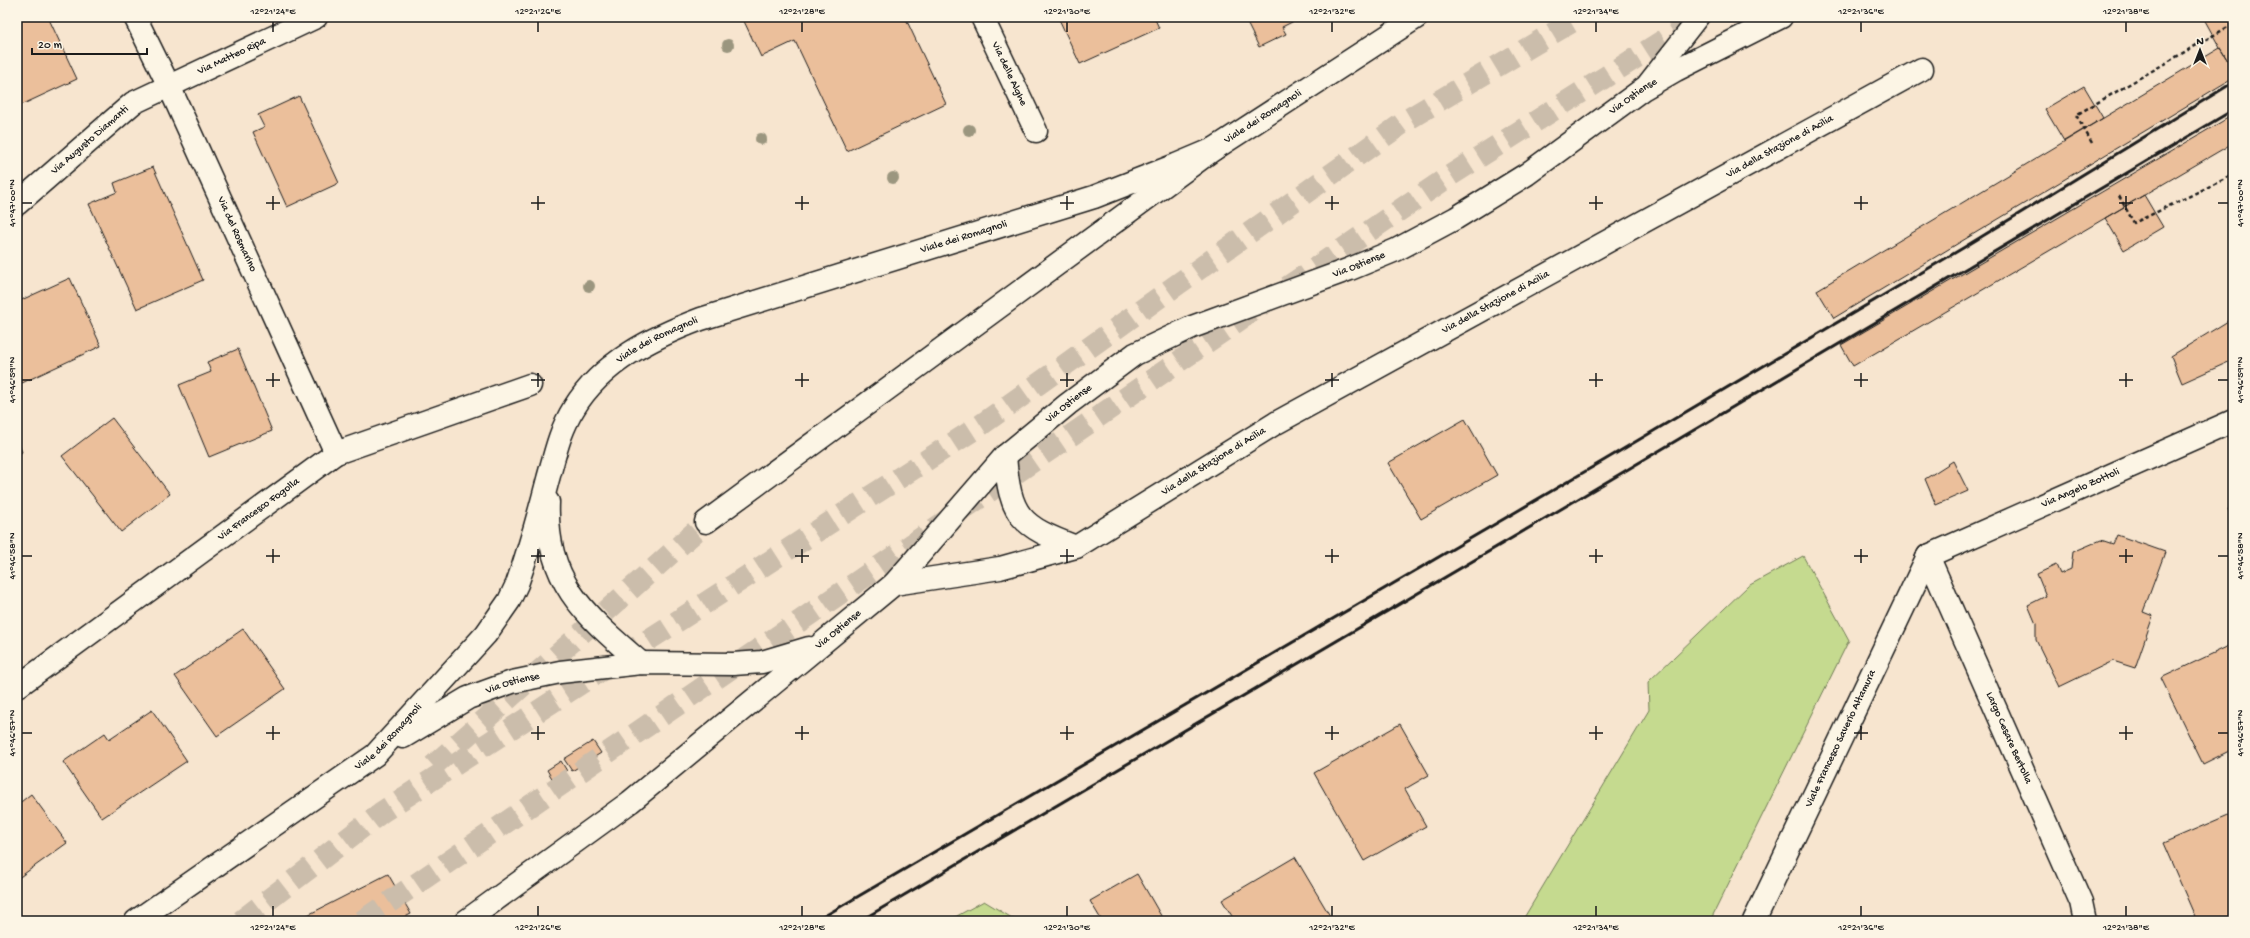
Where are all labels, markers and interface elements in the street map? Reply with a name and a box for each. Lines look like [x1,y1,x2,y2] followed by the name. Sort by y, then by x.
[250,6,296,18] text: 12°21'24"E
[514,6,561,18] text: 12°21'26"E
[778,6,826,18] text: 12°21'28"E
[1043,6,1091,18] text: 12°21'30"E
[1308,6,1355,18] text: 12°21'32"E
[1572,6,1619,18] text: 12°21'34"E
[1837,6,1885,18] text: 12°21'36"E
[2102,6,2150,18] text: 12°21'38"E
[32,30,147,56] scale bar
[2180,30,2220,70] north arrow
[195,35,269,78] street label: Via Matteo Ripa
[2196,36,2204,48] text: N
[38,39,63,53] text: 20 m
[988,39,1029,108] street label: Via delle Alghe
[1606,76,1660,118] street label: Via Ostiense
[1221,87,1304,147] street label: Viale dei Romagnoli
[48,103,131,178] street label: Via Augusto Diamanti
[1723,112,1836,181] street label: Via della Stazione di Acilia
[7,179,19,227] text: 41°47'00"N
[2235,179,2247,227] text: 41°47'00"N
[214,194,259,274] street label: Via del Rosmarino
[918,218,1009,257] street label: Viale dei Romagnoli
[1330,249,1387,281] street label: Via Ostiense
[1439,268,1552,337] street label: Via della Stazione di Acilia
[614,315,700,367] street label: Viale dei Romagnoli
[7,356,19,403] text: 41°46'59"N
[2235,356,2247,403] text: 41°46'59"N
[1043,382,1095,426] street label: Via Ostiense
[1159,424,1269,499] street label: Via della Stazione di Acilia
[2039,466,2122,511] street label: Via Angelo Zottoli
[215,475,303,544] street label: Via Francesco Fogolla
[7,532,19,580] text: 41°46'58"N
[2235,532,2247,580] text: 41°46'58"N
[812,607,864,653] street label: Via Ostiense
[1803,667,1879,810] street label: Viale Francesco Saverio Altamura
[483,670,541,697] street label: Via Ostiense
[1983,690,2034,787] street label: Largo Cesare Bertolla
[352,702,425,774] street label: Viale dei Romagnoli
[7,709,19,756] text: 41°46'57"N
[2235,709,2247,756] text: 41°46'57"N
[250,922,296,934] text: 12°21'24"E
[514,922,561,934] text: 12°21'26"E
[778,922,826,934] text: 12°21'28"E
[1043,922,1091,934] text: 12°21'30"E
[1308,922,1355,934] text: 12°21'32"E
[1572,922,1619,934] text: 12°21'34"E
[1837,922,1885,934] text: 12°21'36"E
[2102,922,2150,934] text: 12°21'38"E

